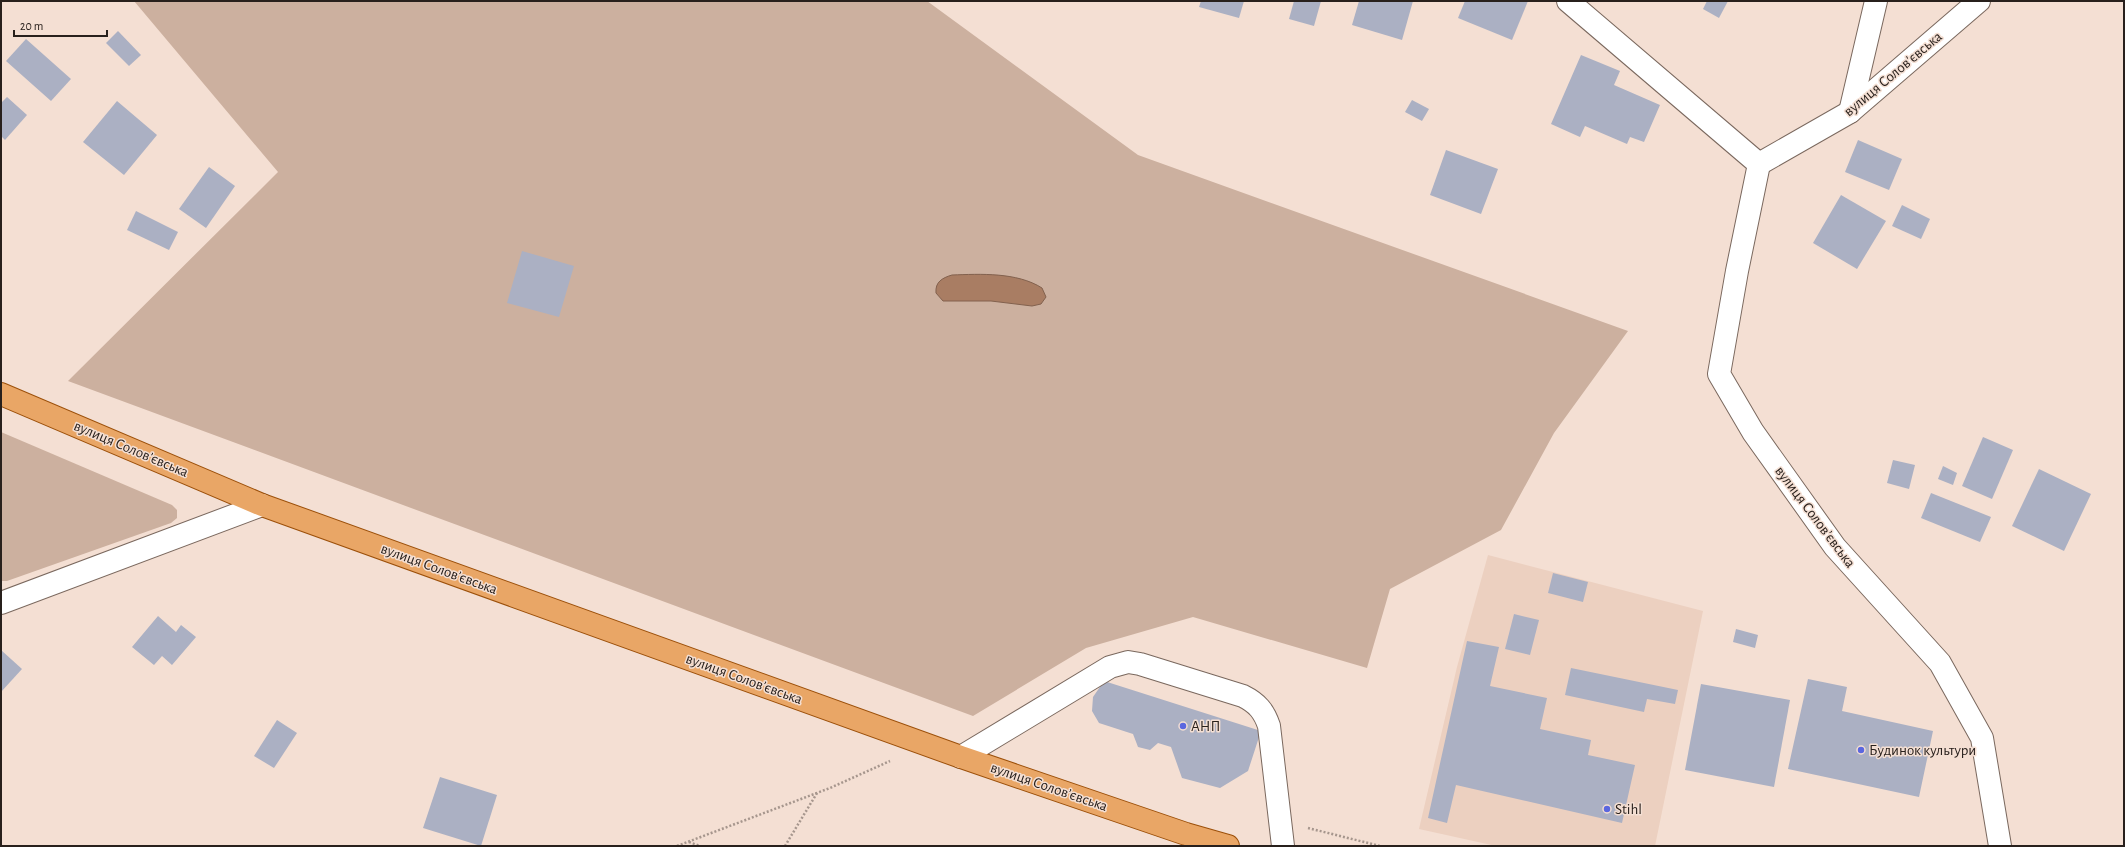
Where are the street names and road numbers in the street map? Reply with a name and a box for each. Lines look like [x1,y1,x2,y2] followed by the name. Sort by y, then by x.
[1841,29,1945,119] street label: вулиця Соловʼєвська
[72,418,191,480] street label: вулиця Соловʼєвська
[1772,463,1858,571] street label: вулиця Соловʼєвська
[379,541,499,597] street label: вулиця Соловʼєвська
[684,651,804,707] street label: вулиця Соловʼєвська
[988,760,1110,814] street label: вулиця Соловʼєвська

